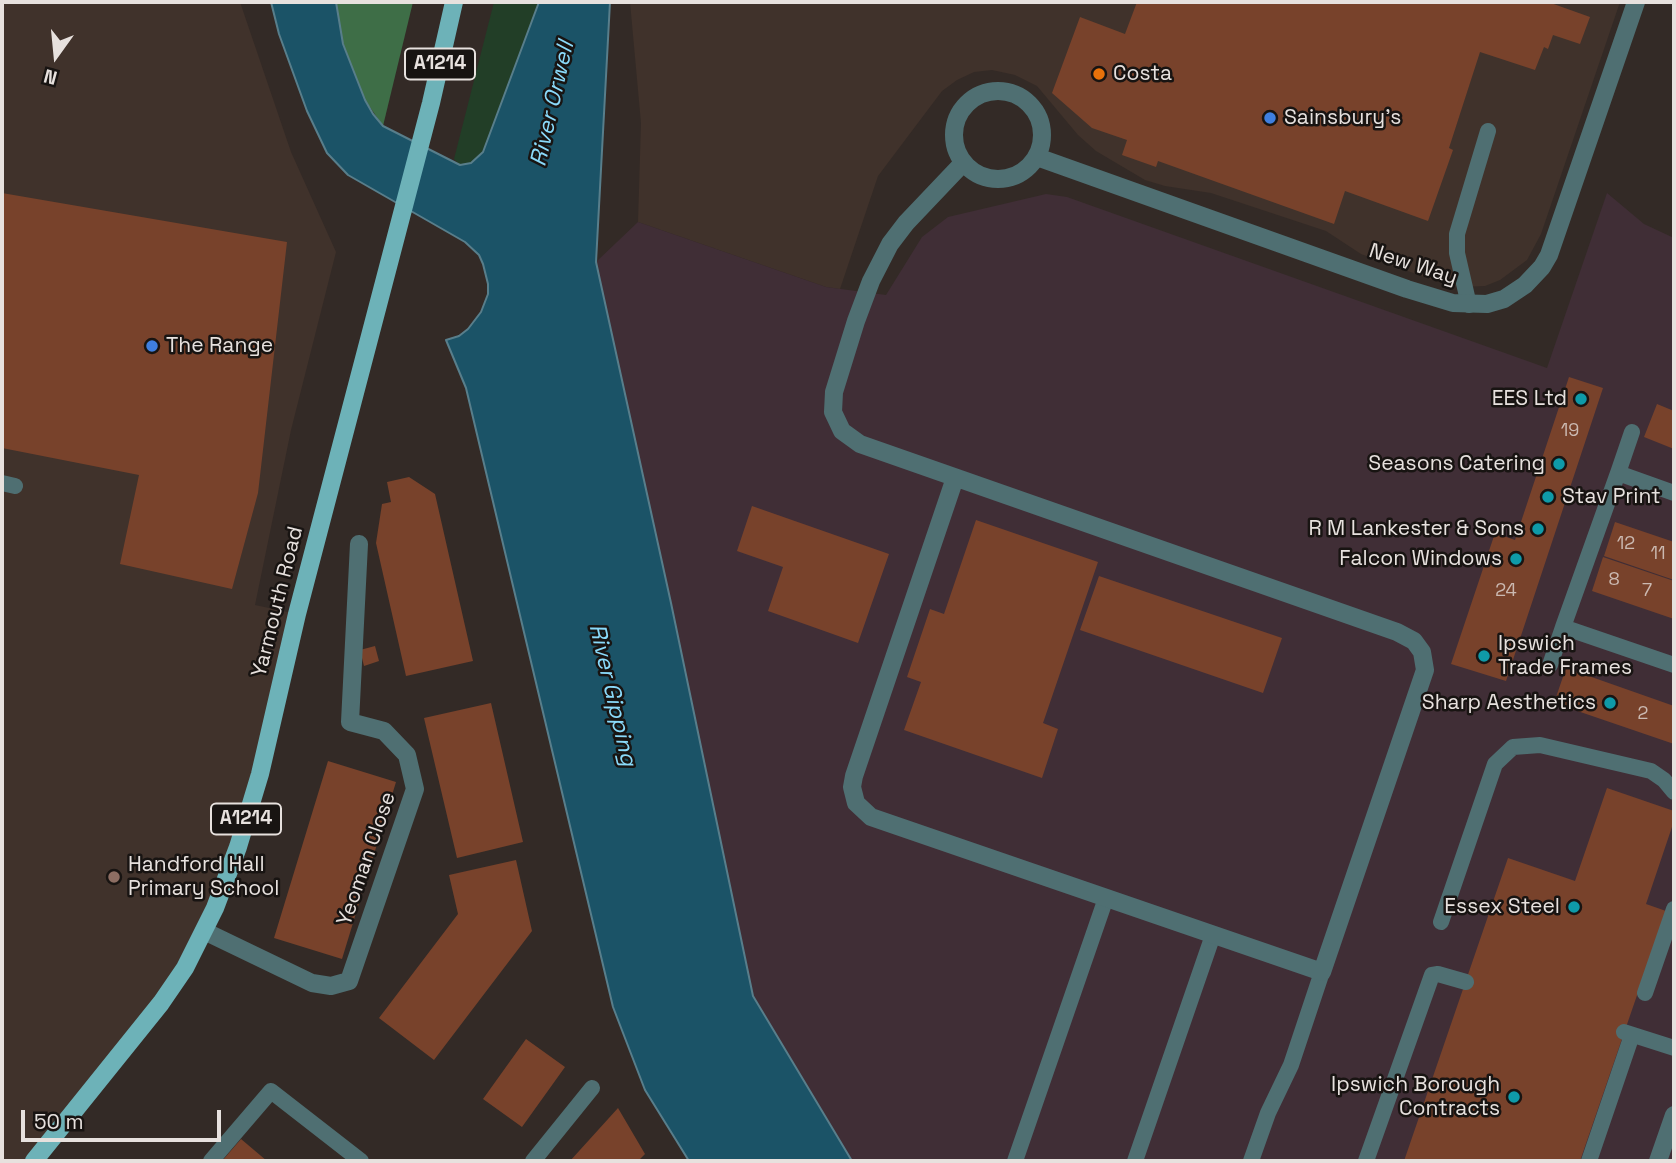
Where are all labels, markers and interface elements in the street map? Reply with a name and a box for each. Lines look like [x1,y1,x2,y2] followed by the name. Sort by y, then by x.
[21,21,91,91] north arrow
[525,39,581,169] water label: River Orwell
[405,48,475,80] road number: A1214
[1113,61,1172,87] place label: Costa
[41,63,60,90] text: N
[1091,66,1107,82] marker: Costa
[1284,105,1401,131] place label: Sainsbury's
[1262,110,1278,126] marker: Sainsbury's
[1366,239,1460,291] street label: New Way
[166,333,273,359] place label: The Range
[144,338,160,354] marker: The Range
[1492,386,1567,412] place label: EES Ltd
[1573,391,1589,407] marker: EES Ltd
[1561,420,1579,442] house number: 19
[1368,451,1545,477] place label: Seasons Catering
[1551,456,1567,472] marker: Seasons Catering
[1562,484,1661,510] place label: Stav Print
[1540,489,1556,505] marker: Stav Print
[1308,516,1524,542] place label: R M Lankester & Sons
[1530,521,1546,537] marker: R M Lankester & Sons
[247,524,309,680] street label: Yarmouth Road
[1617,533,1635,555] house number: 12
[1650,543,1666,565] house number: 11
[1339,546,1502,572] place label: Falcon Windows
[1508,551,1524,567] marker: Falcon Windows
[1608,569,1620,591] house number: 8
[1495,580,1517,602] house number: 24
[1642,580,1652,602] house number: 7
[582,621,642,769] water label: River Gipping
[1498,631,1632,681] place label: Ipswich Trade Frames
[1476,648,1492,664] marker: Ipswich Trade Frames
[1422,690,1596,716] place label: Sharp Aesthetics
[1602,695,1618,711] marker: Sharp Aesthetics
[1638,703,1648,725] house number: 2
[332,789,402,929] street label: Yeoman Close
[211,804,281,834] road number: A1214
[128,852,279,902] place label: Handford Hall Primary School
[106,869,122,885] marker: Handford Hall Primary School
[1444,894,1560,920] place label: Essex Steel
[1566,899,1582,915] marker: Essex Steel
[1331,1072,1500,1122] place label: Ipswich Borough Contracts
[1506,1089,1522,1105] marker: Ipswich Borough Contracts
[24,1096,224,1140] scale bar
[34,1108,84,1135] text: 50 m

